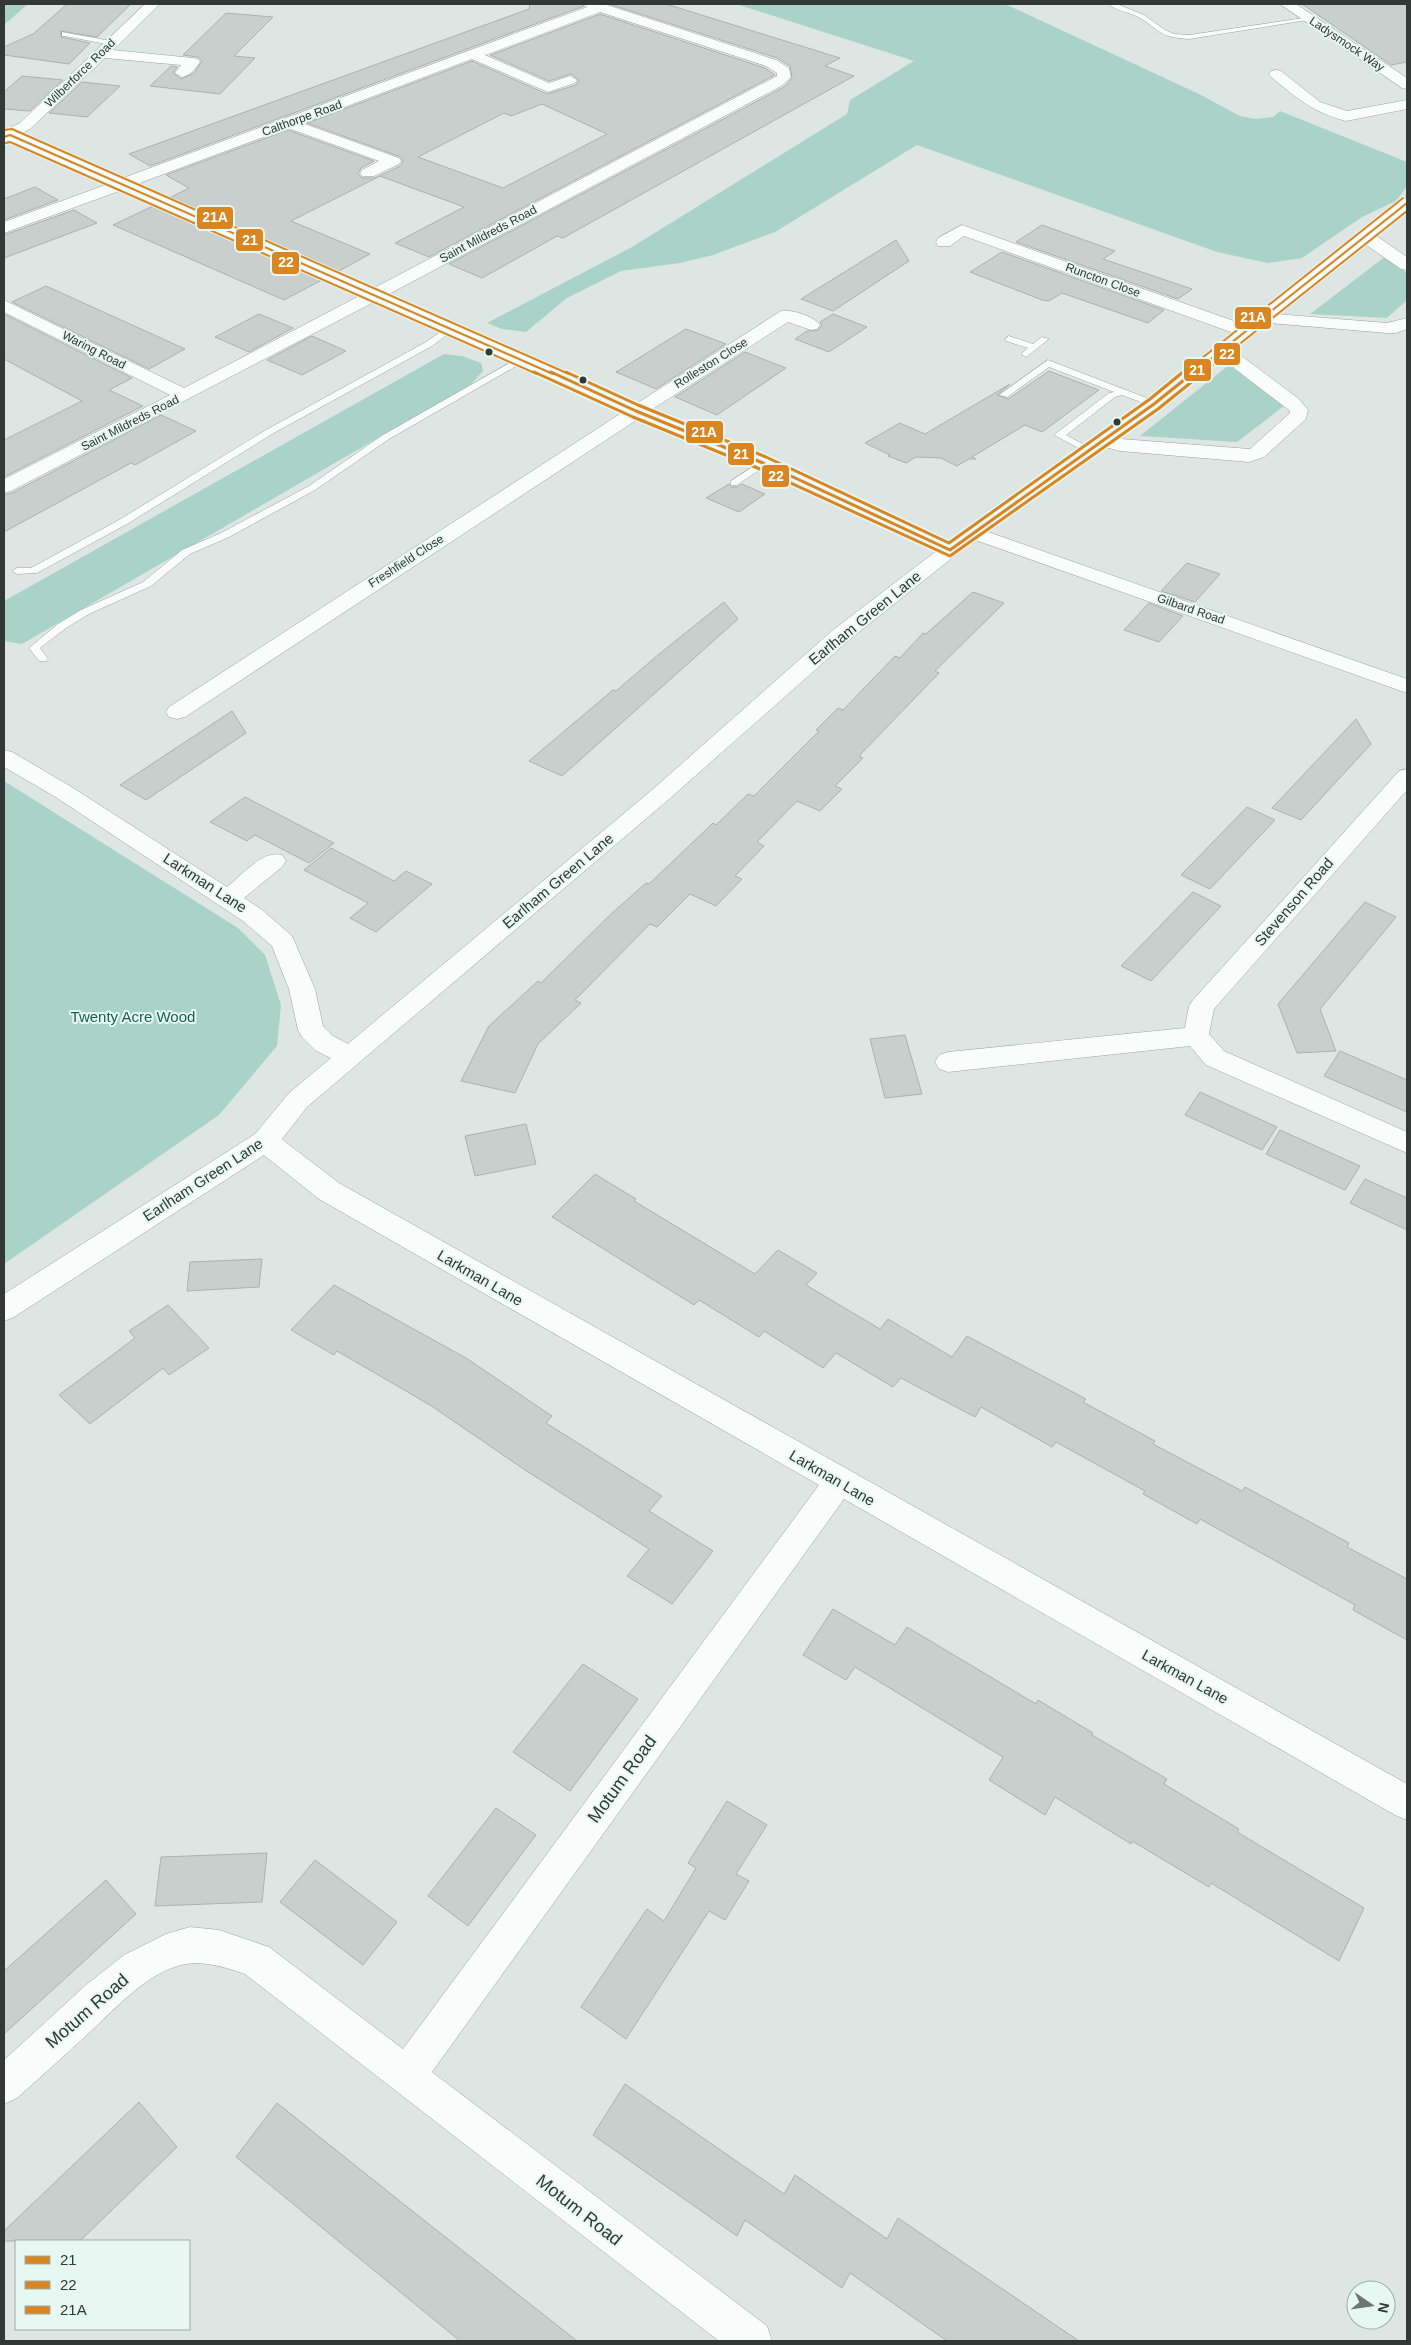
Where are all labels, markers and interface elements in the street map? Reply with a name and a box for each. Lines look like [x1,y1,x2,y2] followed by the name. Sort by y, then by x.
[1307,14,1387,74] street label: Ladysmock Way
[42,36,118,110] street label: Wilberforce Road
[260,97,344,139] street label: Calthorpe Road
[437,202,539,266] street label: Saint Mildreds Road
[196,206,234,230] line badge: 21A
[202,209,228,225] text: 21A
[235,228,264,252] line badge: 21
[242,232,258,248] text: 21
[271,251,300,275] line badge: 22
[278,254,294,270] text: 22
[1064,260,1143,300] street label: Runcton Close
[1234,306,1272,330] line badge: 21A
[1240,309,1266,325] text: 21A
[60,328,128,372] street label: Waring Road
[672,335,751,391] street label: Rolleston Close
[1213,342,1241,366] line badge: 22
[1219,346,1235,362] text: 22
[484,347,494,357] unlabelled marker
[1183,358,1212,382] line badge: 21
[1189,362,1205,378] text: 21
[578,375,588,385] unlabelled marker
[79,392,181,454] street label: Saint Mildreds Road
[1112,417,1122,427] unlabelled marker
[685,420,724,444] line badge: 21A
[691,424,717,440] text: 21A
[727,442,755,466] line badge: 21
[733,446,749,462] text: 21
[761,464,790,488] line badge: 22
[768,468,784,484] text: 22
[366,531,446,590] street label: Freshfield Close
[805,567,924,668] street label: Earlham Green Lane
[1155,591,1227,627] street label: Gilbard Road
[499,829,616,932] street label: Earlham Green Lane
[160,849,250,916] street label: Larkman Lane
[1251,854,1336,949] street label: Stevenson Road
[71,1008,195,1025] park label: Twenty Acre Wood
[140,1135,266,1225] street label: Earlham Green Lane
[434,1246,526,1309] street label: Larkman Lane
[786,1446,878,1509] street label: Larkman Lane
[1139,1646,1231,1707] street label: Larkman Lane
[584,1731,660,1827] street label: Motum Road
[42,1970,132,2052] street label: Motum Road
[532,2170,626,2250] street label: Motum Road
[15,2240,190,2330] legend
[60,2251,77,2268] text: 21
[60,2276,77,2293] text: 22
[1346,2280,1396,2330] north arrow
[60,2301,87,2318] text: 21A
[1375,2301,1393,2315] text: N

